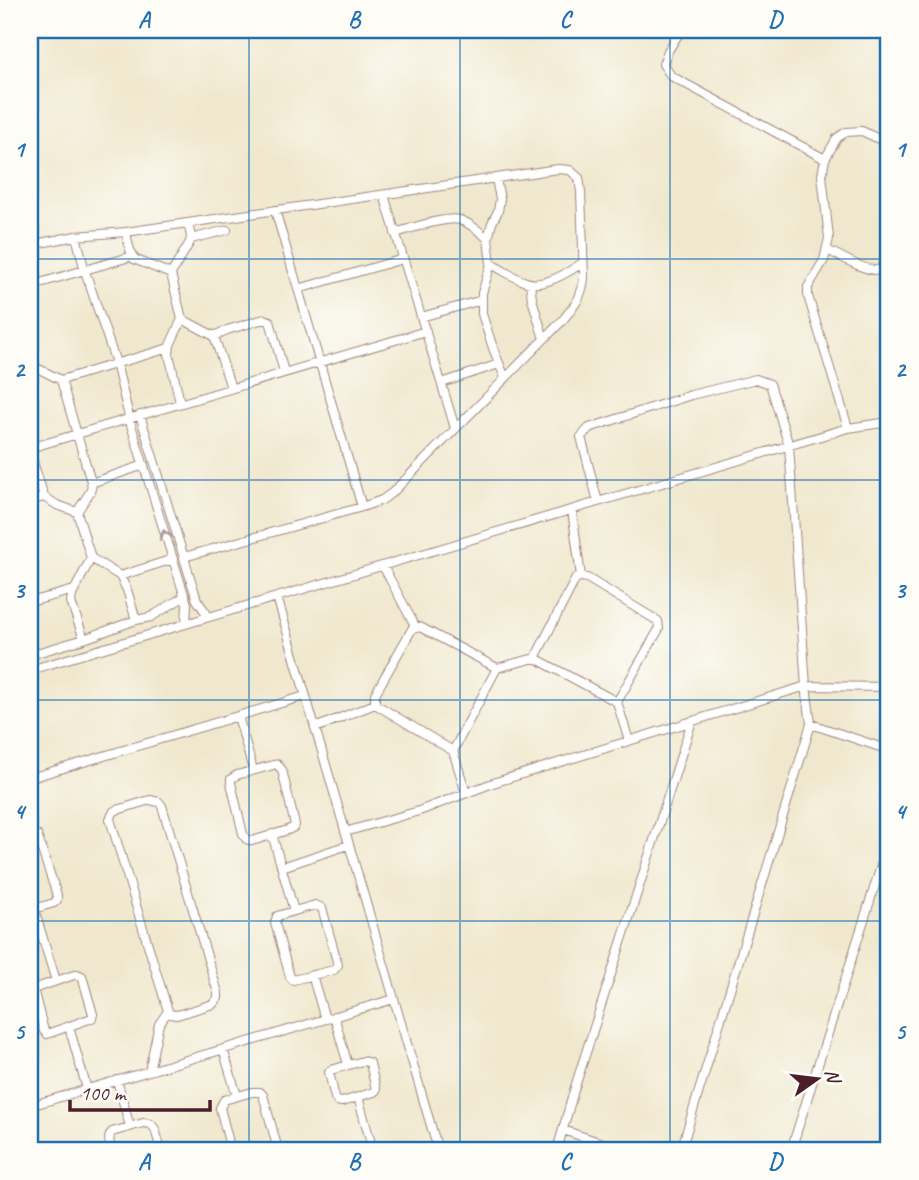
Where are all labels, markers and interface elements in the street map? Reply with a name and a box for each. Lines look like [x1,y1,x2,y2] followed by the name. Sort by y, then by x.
[138,5,152,34] text: A
[348,5,362,34] text: B
[560,5,574,34] text: C
[768,5,784,34] text: D
[14,135,27,164] text: 1
[895,135,908,164] text: 1
[14,355,27,384] text: 2
[895,355,908,384] text: 2
[159,529,174,541] one-way arrow
[14,576,27,605] text: 3
[895,576,908,605] text: 3
[14,797,27,826] text: 4
[895,797,908,826] text: 4
[14,1017,26,1046] text: 5
[895,1017,907,1046] text: 5
[782,1044,852,1114] north arrow
[819,1067,846,1087] text: N
[70,1068,210,1112] scale bar
[80,1080,127,1106] text: 100 m
[138,1147,152,1176] text: A
[348,1147,362,1176] text: B
[560,1147,574,1176] text: C
[768,1147,784,1176] text: D

